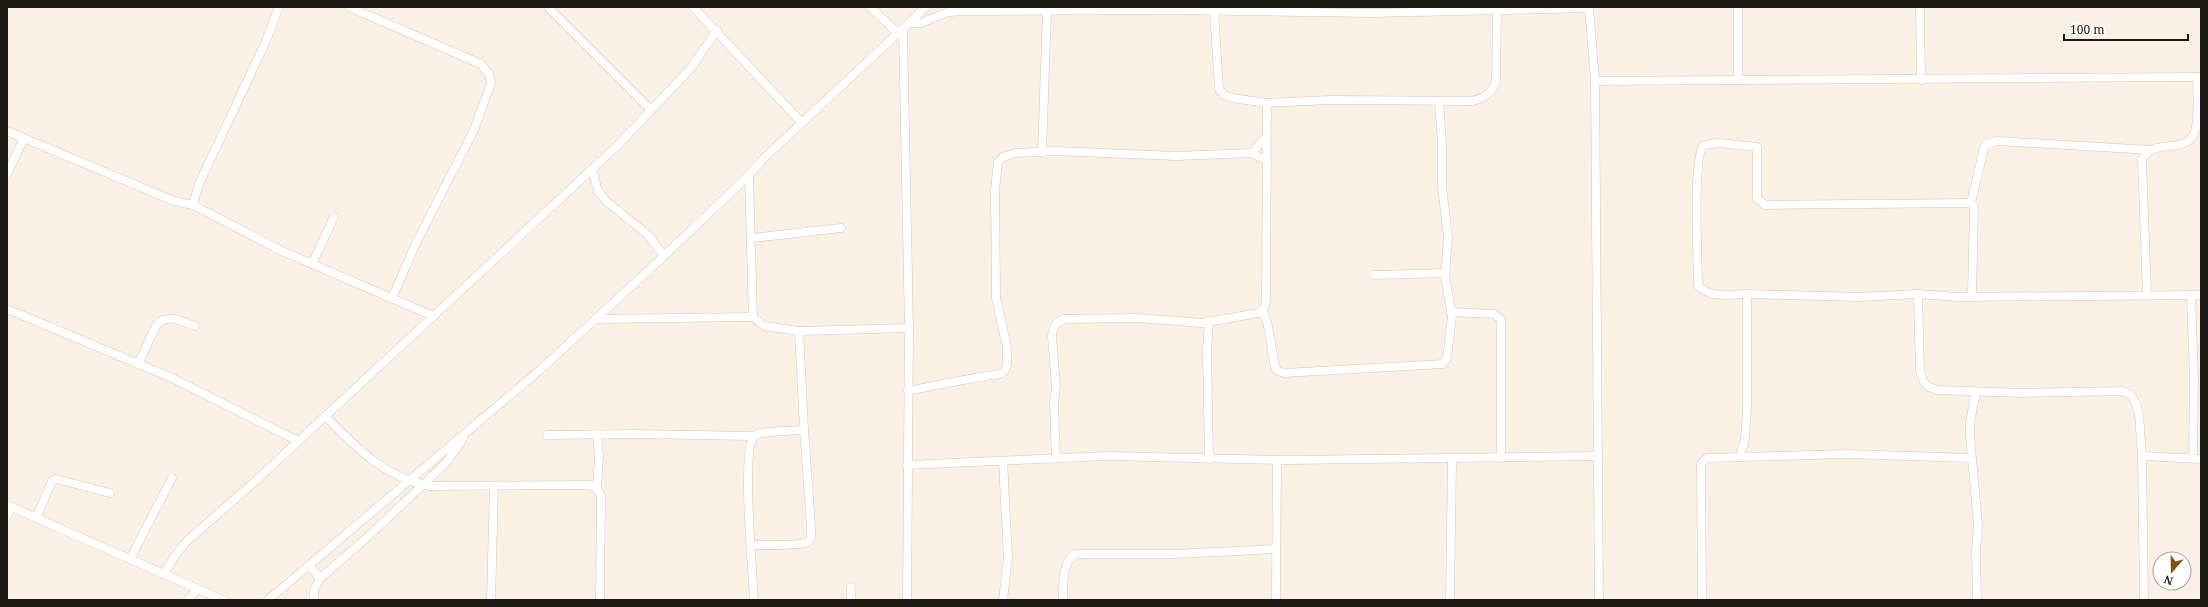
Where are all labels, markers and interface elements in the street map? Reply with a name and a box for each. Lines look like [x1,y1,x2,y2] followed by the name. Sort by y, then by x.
[2064,16,2188,42] scale bar
[2070,21,2105,38] text: 100 m
[2152,551,2192,591] north arrow
[2161,572,2175,589] text: N

